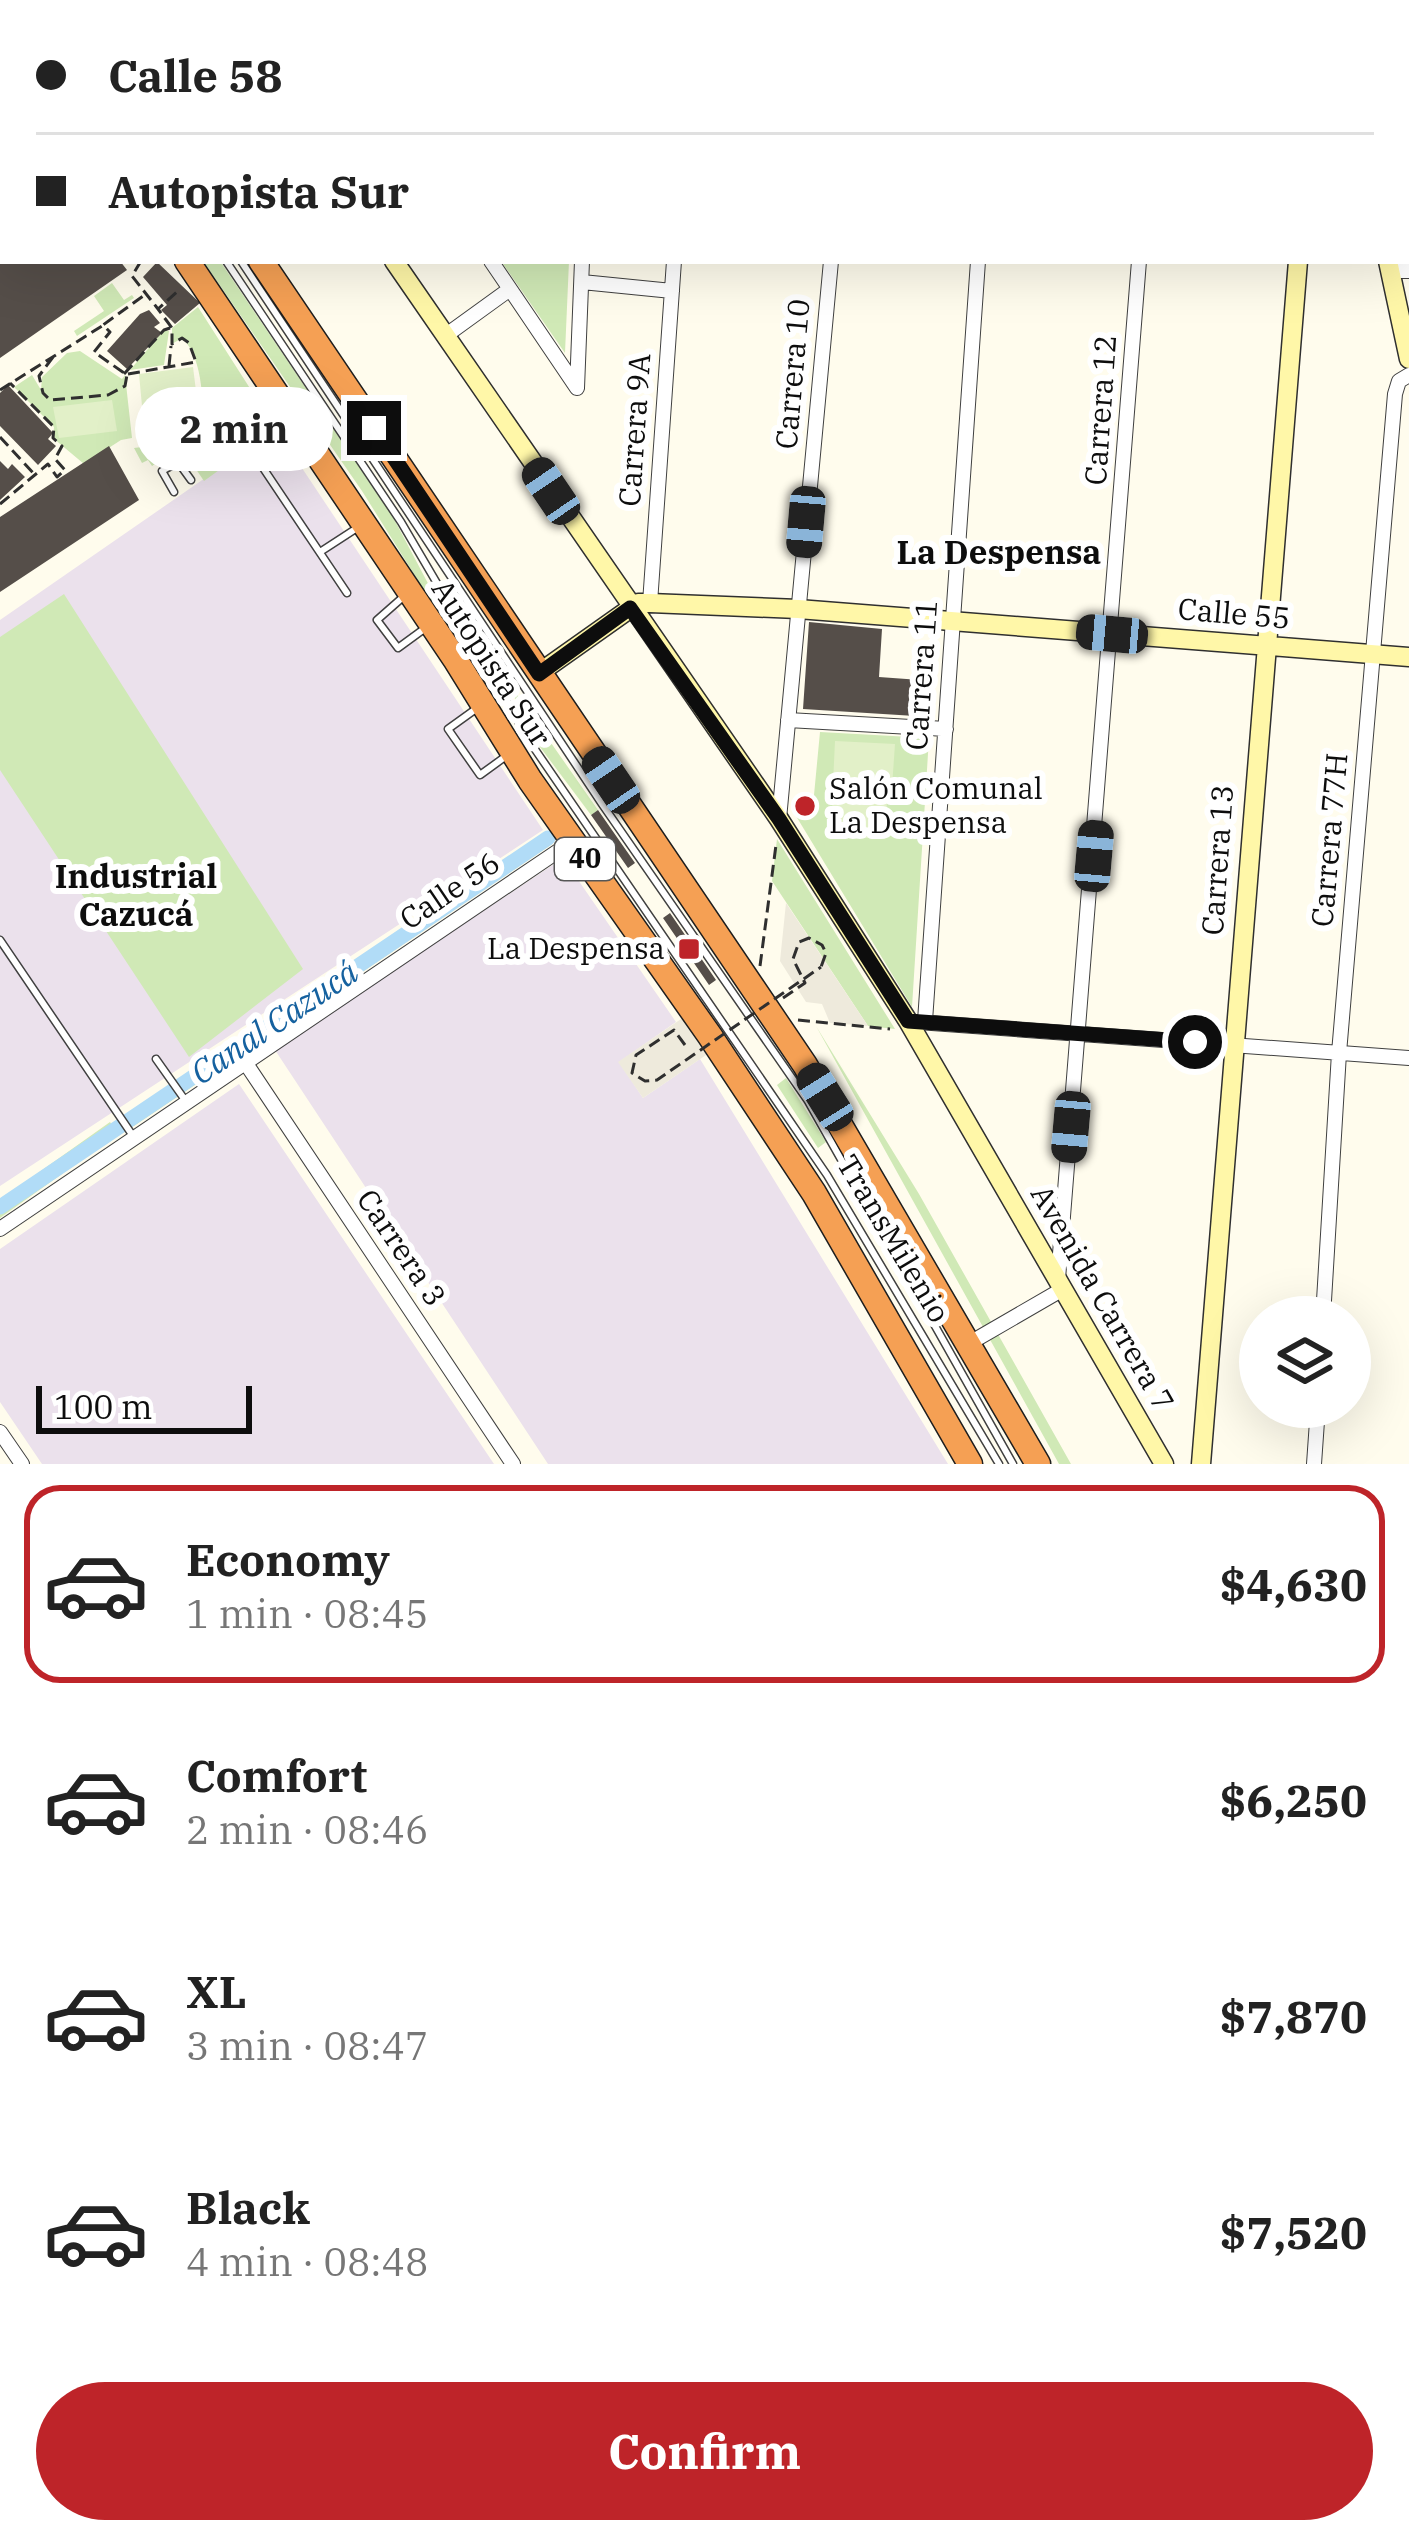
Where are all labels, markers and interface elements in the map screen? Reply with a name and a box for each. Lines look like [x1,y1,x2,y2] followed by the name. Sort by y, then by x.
[108,46,282,104] text: Calle 58
[108,162,409,220] text: Autopista Sur
[766,297,818,451] street label: Carrera 10
[1075,333,1124,486] street label: Carrera 12
[609,352,658,508] street label: Carrera 9A
[134,386,332,470] callout: 2 min
[347,401,401,455] route end
[179,403,289,454] text: 2 min
[516,451,586,531] car
[785,485,827,559] car
[897,530,1101,573] district label: La Despensa
[424,571,561,753] street label: Autopista Sur
[1176,588,1292,637] street label: Calle 55
[896,598,945,751] street label: Carrera 11
[1075,613,1149,655] car
[576,740,646,820] car
[1301,751,1356,928] street label: Carrera 77H
[829,768,1043,841] place label: Salón Comunal La Despensa
[1192,783,1241,936] street label: Carrera 13
[792,793,818,819] marker: Salón Comunal La Despensa
[1073,819,1115,893] car
[555,838,615,880] road number: 40
[392,842,507,937] street label: Calle 56
[55,854,217,935] district label: Industrial Cazucá
[487,928,665,967] place label: La Despensa
[676,936,702,962] marker: La Despensa
[182,950,366,1093] water label: Canal Cazucá
[1168,1015,1222,1069] route start
[791,1057,859,1137] car
[1050,1090,1092,1164] car
[829,1147,960,1329] street label: TransMilenio
[1023,1177,1184,1417] street label: Avenida Carrera 7
[349,1181,456,1313] street label: Carrera 3
[1239,1296,1371,1428] map controls
[1239,1296,1371,1428] button: layers
[36,1380,252,1433] scale bar
[54,1385,153,1428] text: 100 m
[42,1530,150,1638] icon: car
[186,1530,390,1588] text: Economy
[1219,1555,1367,1613] text: $4,630
[186,1588,428,1639] text: 1 min · 08:45
[42,1746,150,1854] icon: car
[186,1746,367,1804] text: Comfort
[1219,1771,1367,1829] text: $6,250
[186,1804,428,1855] text: 2 min · 08:46
[42,1962,150,2070] icon: car
[186,1962,247,2020] text: XL
[1219,1987,1367,2045] text: $7,870
[186,2020,428,2071] text: 3 min · 08:47
[42,2178,150,2286] icon: car
[186,2178,310,2236] text: Black
[1219,2203,1367,2261] text: $7,520
[186,2236,428,2287] text: 4 min · 08:48
[36,2382,1373,2520] button: Confirm

